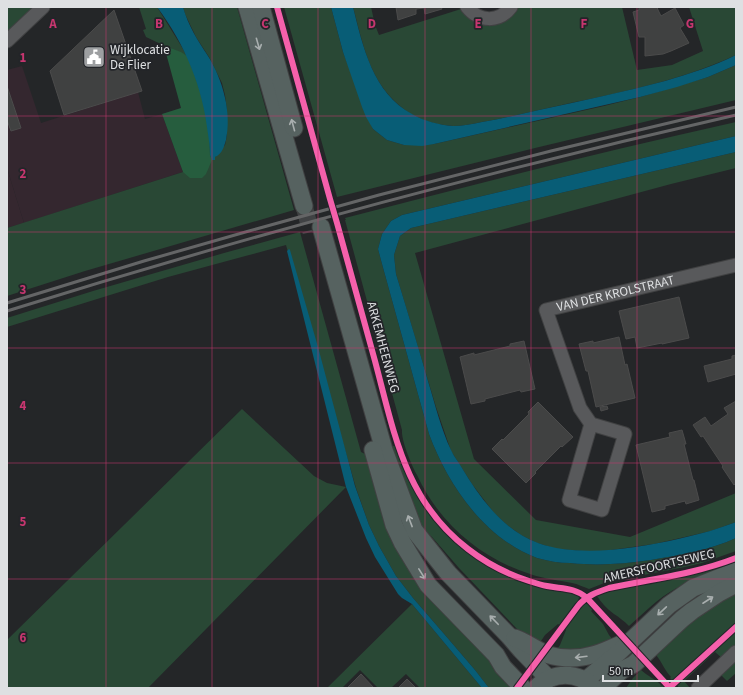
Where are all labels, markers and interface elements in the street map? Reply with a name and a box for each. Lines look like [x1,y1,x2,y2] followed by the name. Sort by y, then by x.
[48,15,57,33] text: A
[155,15,163,33] text: B
[261,15,269,33] text: C
[368,15,376,33] text: D
[474,15,482,33] text: E
[581,15,588,33] text: F
[686,15,694,33] text: G
[255,38,262,51] one-way arrow
[110,41,170,74] place label: Wijklocatie De Flier
[81,44,107,70] public building icon: Wijklocatie De Flier
[20,49,27,67] text: 1
[289,119,296,132] one-way arrow
[20,165,27,183] text: 2
[555,271,676,316] street label: VAN DER KROLSTRAAT
[20,281,27,299] text: 3
[362,299,404,395] street label: ARKEMHEENWEG
[20,397,27,415] text: 4
[20,513,27,531] text: 5
[406,515,414,527] one-way arrow
[602,544,716,588] street label: AMERSFOORTSEWEG
[418,568,426,580] one-way arrow
[702,596,713,604] one-way arrow
[657,607,667,616] one-way arrow
[490,615,499,625] one-way arrow
[20,629,27,647] text: 6
[575,653,588,661] one-way arrow
[603,657,698,683] scale bar
[609,663,633,680] text: 50 m

